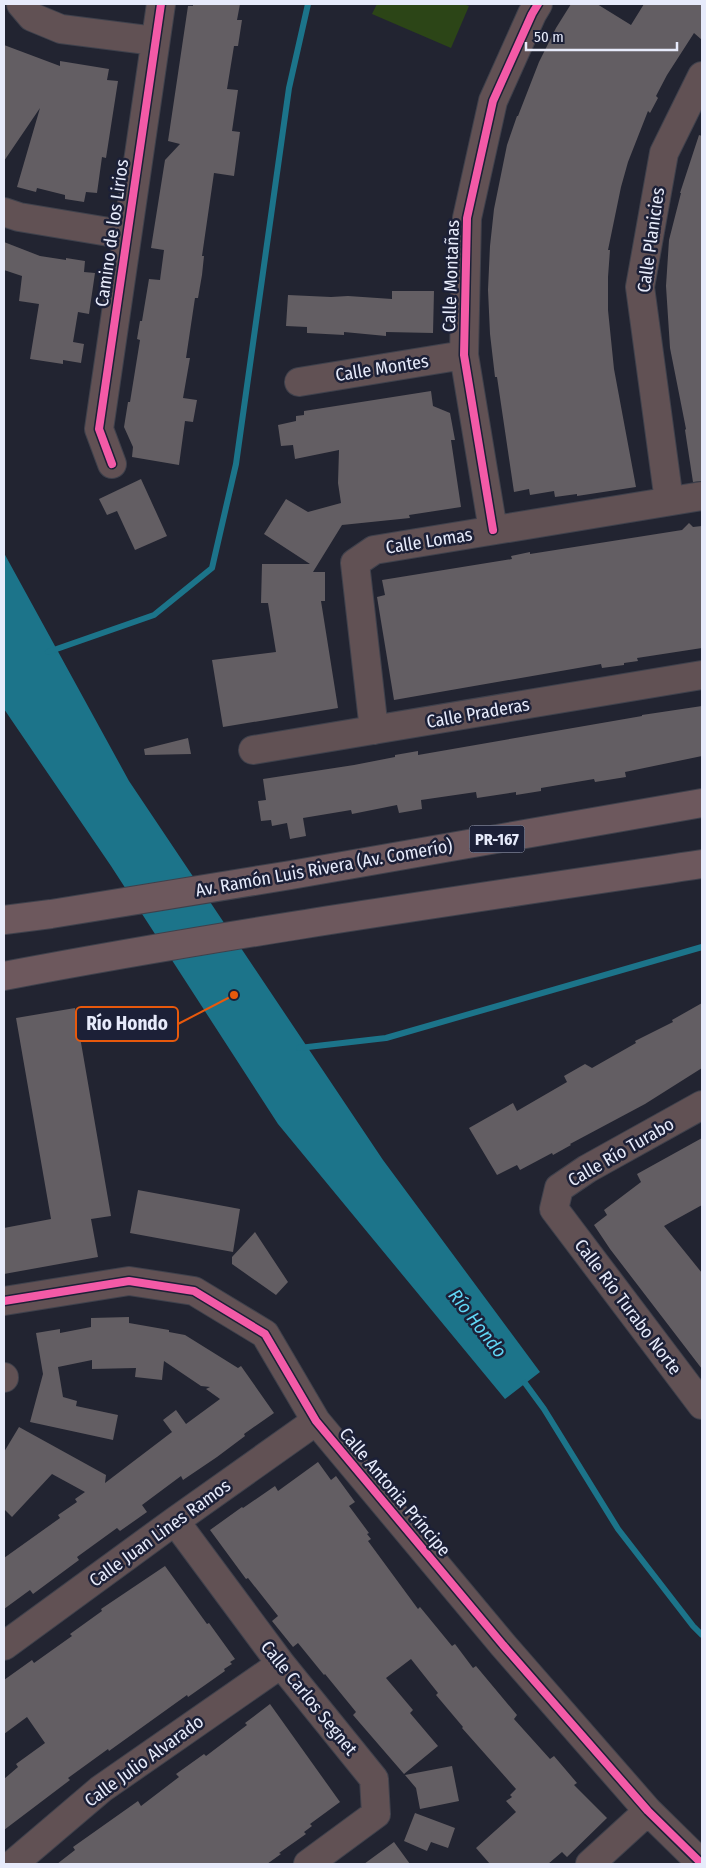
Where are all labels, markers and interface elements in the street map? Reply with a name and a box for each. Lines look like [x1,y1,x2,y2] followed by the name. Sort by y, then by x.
[526,20,677,52] scale bar
[534,28,564,46] text: 50 m
[91,158,133,308] street label: Camino de los Lirios
[633,186,669,294] street label: Calle Planicies
[438,219,464,333] street label: Calle Montañas
[334,350,430,386] street label: Calle Montes
[384,523,474,559] street label: Calle Lomas
[425,693,532,733] street label: Calle Praderas
[470,826,524,852] road number: PR-167
[194,835,454,901] street label: Av. Ramón Luis Rivera (Av. Comerío)
[76,1007,178,1041] callout: Río Hondo
[86,1012,168,1035] text: Río Hondo
[564,1113,678,1191] street label: Calle Río Turabo
[570,1235,686,1379] street label: Calle Río Turabo Norte
[444,1284,512,1362] water label: Río Hondo
[335,1423,455,1561] street label: Calle Antonia Príncipe
[85,1474,235,1592] street label: Calle Juan Lines Ramos
[256,1636,362,1760] street label: Calle Carlos Segnet
[80,1710,208,1812] street label: Calle Julio Alvarado

